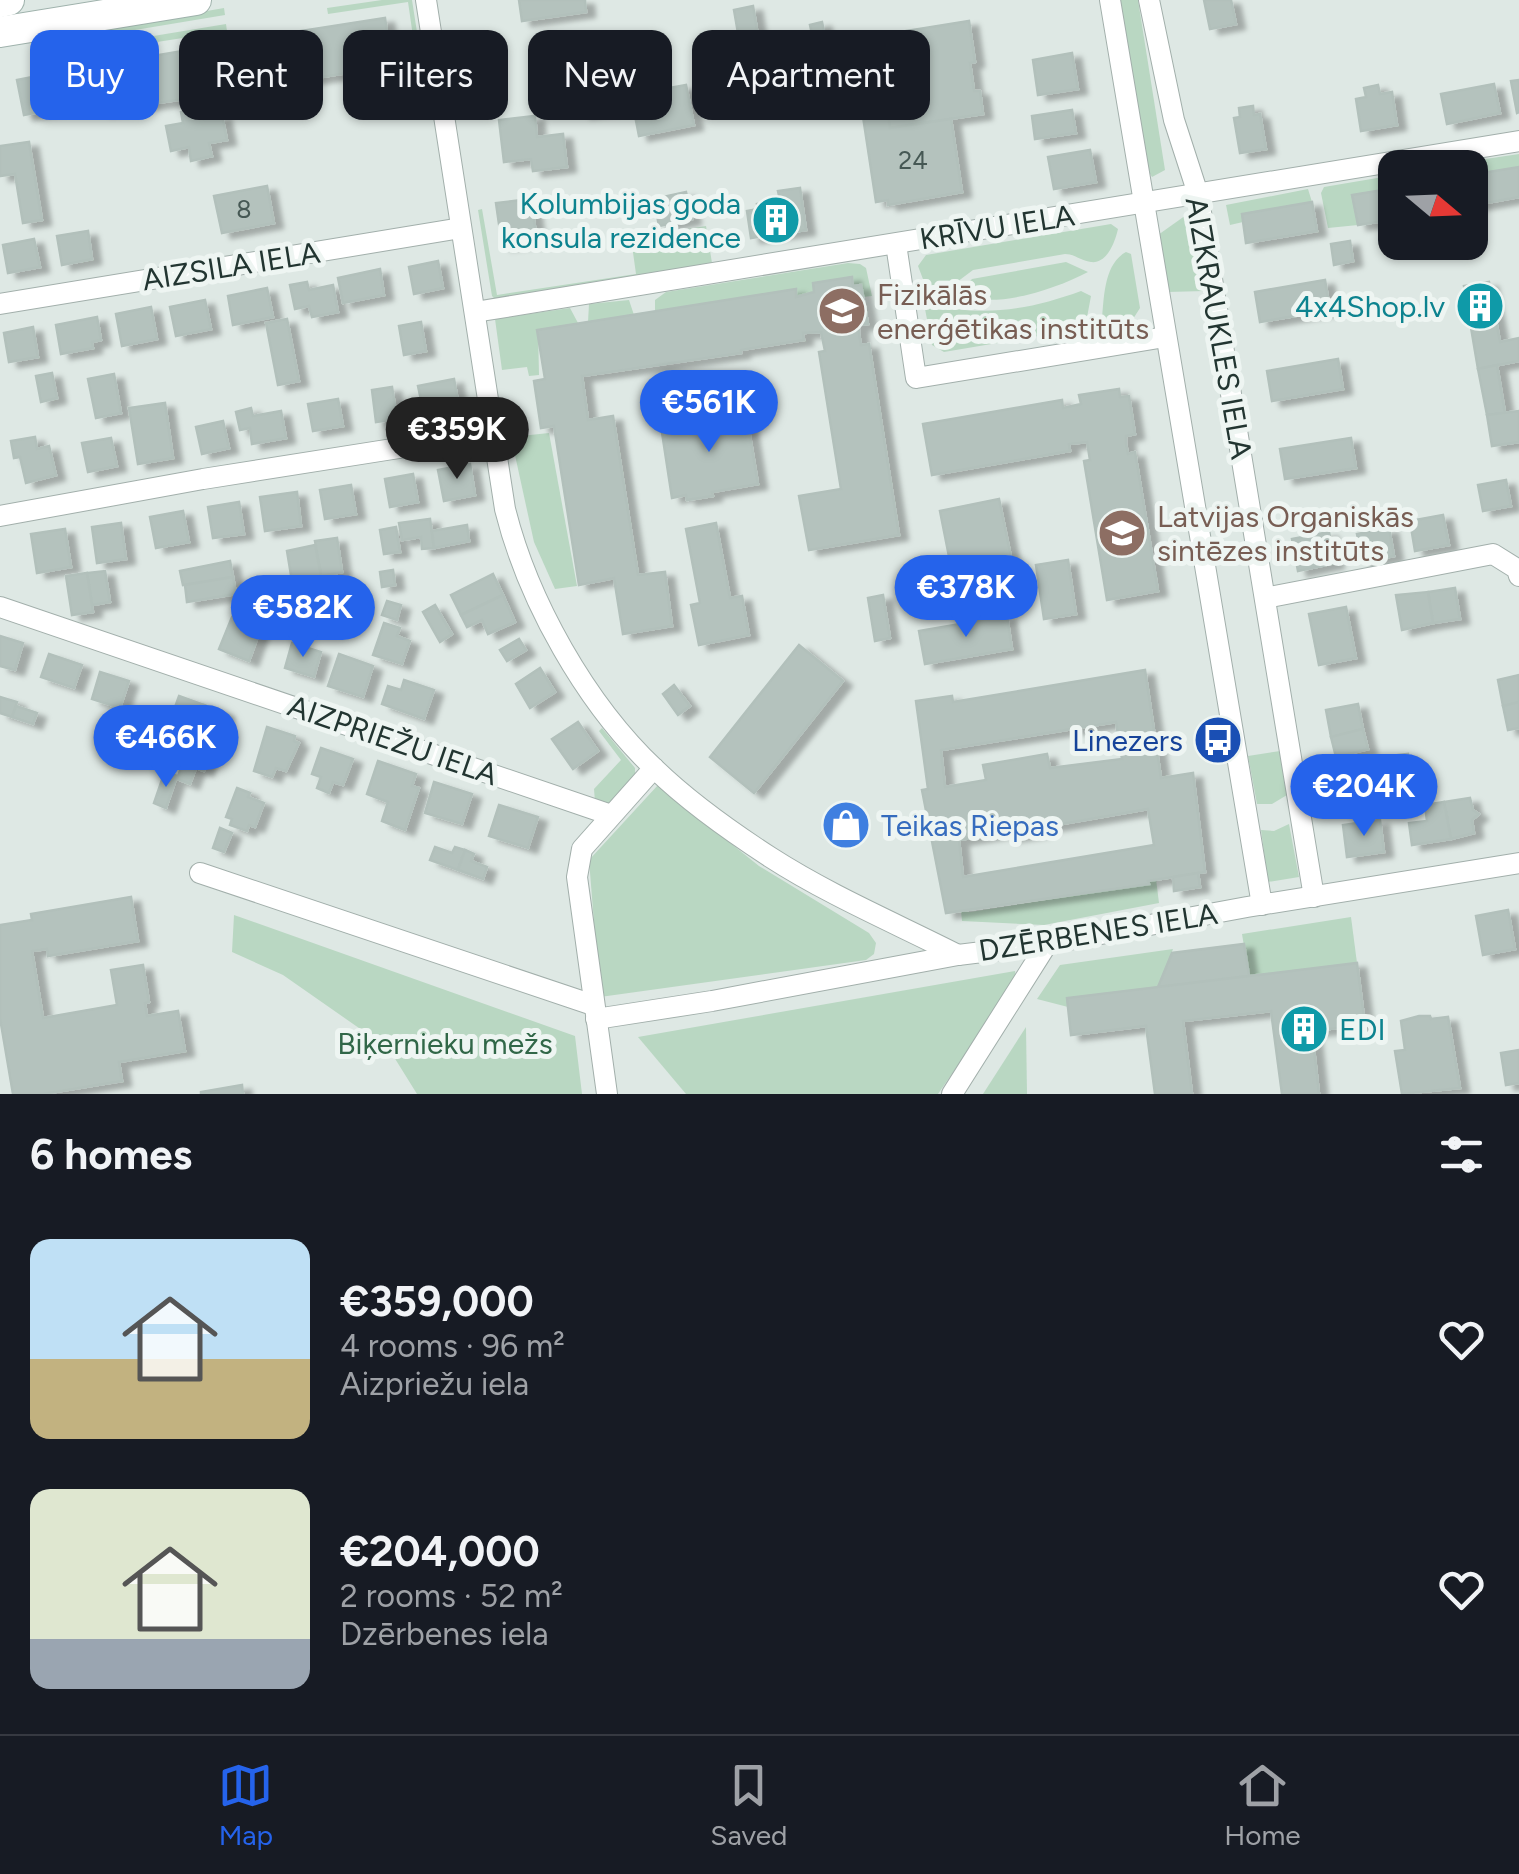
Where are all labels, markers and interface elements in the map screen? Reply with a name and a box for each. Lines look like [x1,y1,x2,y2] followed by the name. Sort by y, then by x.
[30,30,159,120] chip: Buy
[179,30,323,120] chip: Rent
[343,30,508,120] chip: Filters
[528,30,672,120] chip: New
[692,30,930,120] chip: Apartment
[898,145,928,175] house number: 24
[1378,150,1488,260] north arrow
[1378,150,1488,260] map controls
[501,185,741,256] place label: Kolumbijas goda konsula rezidence
[236,194,252,224] house number: 8
[750,194,802,246] building icon: Kolumbijas goda konsula rezidence
[1178,194,1260,463] street label: AIZKRAUKLES IELA
[917,196,1078,258] street label: KRĪVU IELA
[140,234,323,298] street label: AIZSILA IELA
[877,276,1149,347] place label: Fizikālās enerģētikas institūts
[1454,280,1506,332] building icon: 4x4Shop.lv
[816,285,868,337] school or university icon: Fizikālās enerģētikas institūts
[1295,288,1445,325] place label: 4x4Shop.lv
[639,370,779,455] pin: €561K
[662,383,756,421] text: €561K
[387,397,527,482] pin: €359K
[408,410,506,448] text: €359K
[1157,498,1414,569] place label: Latvijas Organiskās sintēzes institūts
[1096,507,1148,559] school or university icon: Latvijas Organiskās sintēzes institūts
[896,555,1036,640] pin: €378K
[917,568,1015,606] text: €378K
[233,575,373,660] pin: €582K
[253,588,353,626] text: €582K
[283,687,503,793] street label: AIZPRIEŽU IELA
[96,705,236,790] pin: €466K
[1192,714,1244,766] bus stop icon: Linezers
[116,718,216,756] text: €466K
[1072,722,1183,759] place label: Linezers
[1294,754,1434,839] pin: €204K
[1312,767,1416,805] text: €204K
[820,799,872,851] shop icon: Teikas Riepas
[881,807,1059,844] place label: Teikas Riepas
[976,895,1221,969] street label: DZĒRBENES IELA
[1278,1003,1330,1055] building icon: EDI
[1339,1011,1386,1048] place label: EDI
[337,1025,553,1062] park label: Biķernieku mežs
[1434,1127,1489,1182] icon: filters
[30,1129,192,1180] text: 6 homes
[340,1276,534,1327] text: €359,000
[110,1279,230,1399] icon: home
[1434,1312,1489,1367] icon: heart
[340,1327,565,1365] text: 4 rooms · 96 m²
[340,1365,529,1403] text: Aizpriežu iela
[340,1526,540,1577] text: €204,000
[110,1529,230,1649] icon: home
[1434,1562,1489,1617] icon: heart
[340,1577,563,1615] text: 2 rooms · 52 m²
[340,1615,549,1653] text: Dzērbenes iela
[218,1758,273,1852] tab: Map
[710,1758,787,1852] tab: Saved
[1224,1758,1301,1852] tab: Home

